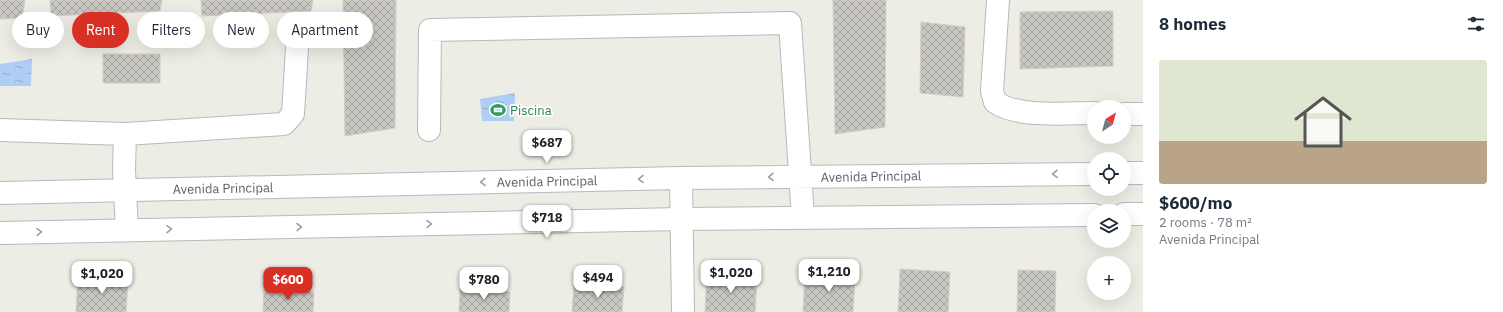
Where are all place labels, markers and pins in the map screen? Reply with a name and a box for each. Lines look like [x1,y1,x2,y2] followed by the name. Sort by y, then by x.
[489,101,507,119] sports icon: Piscina
[510,102,552,119] place label: Piscina
[523,130,571,164] pin: $687
[523,205,571,239] pin: $718
[796,259,862,293] pin: $1,210
[698,260,764,294] pin: $1,020
[69,261,135,295] pin: $1,020
[574,265,622,299] pin: $494
[264,267,312,301] pin: $600
[460,267,508,301] pin: $780

